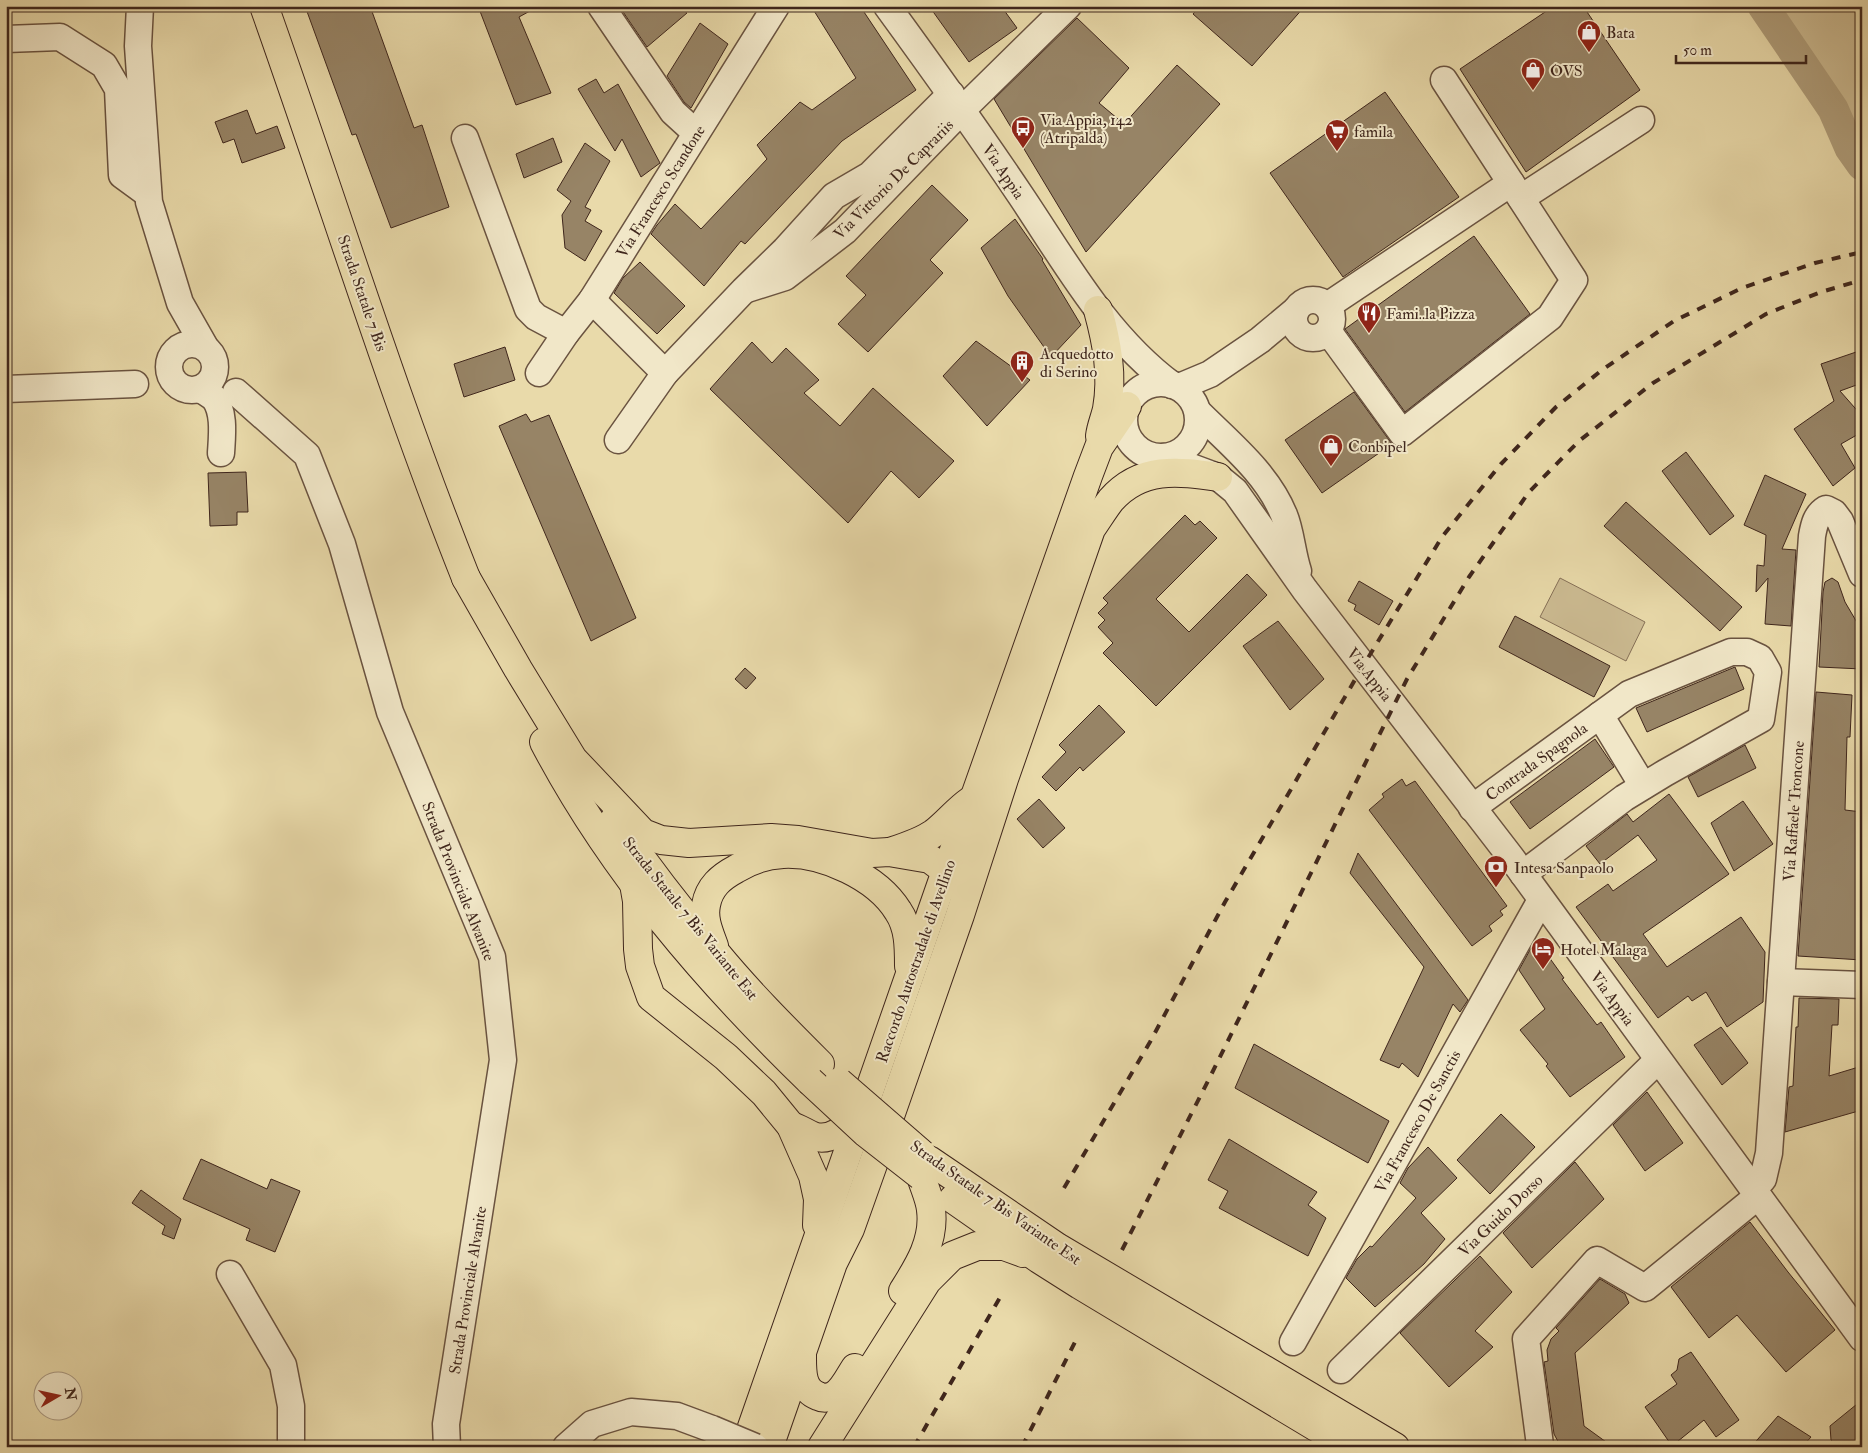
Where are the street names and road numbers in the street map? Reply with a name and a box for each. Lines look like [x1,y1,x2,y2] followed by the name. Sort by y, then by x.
[829,115,959,245] street label: Via Vittorio De Caprariis
[612,121,710,262] street label: Via Francesco Scandone
[977,140,1029,204] street label: Via Appia
[333,232,391,354] street label: Strada Statale 7 Bis
[1341,644,1397,706] street label: Via Appia
[1482,718,1592,806] street label: Contrada Spagnola
[1779,740,1809,882] street label: Via Raffaele Troncone
[417,799,499,964] street label: Strada Provinciale Alvanite
[618,833,762,1004] street label: Strada Statale 7 Bis Variante Est
[872,857,960,1065] street label: Raccordo Autostradale di Avellino
[1585,967,1639,1031] street label: Via Appia
[1370,1047,1465,1196] street label: Via Francesco De Sanctis
[906,1136,1085,1270] street label: Strada Statale 7 Bis Variante Est
[1454,1170,1547,1261] street label: Via Guido Dorso
[445,1204,491,1376] street label: Strada Provinciale Alvanite

